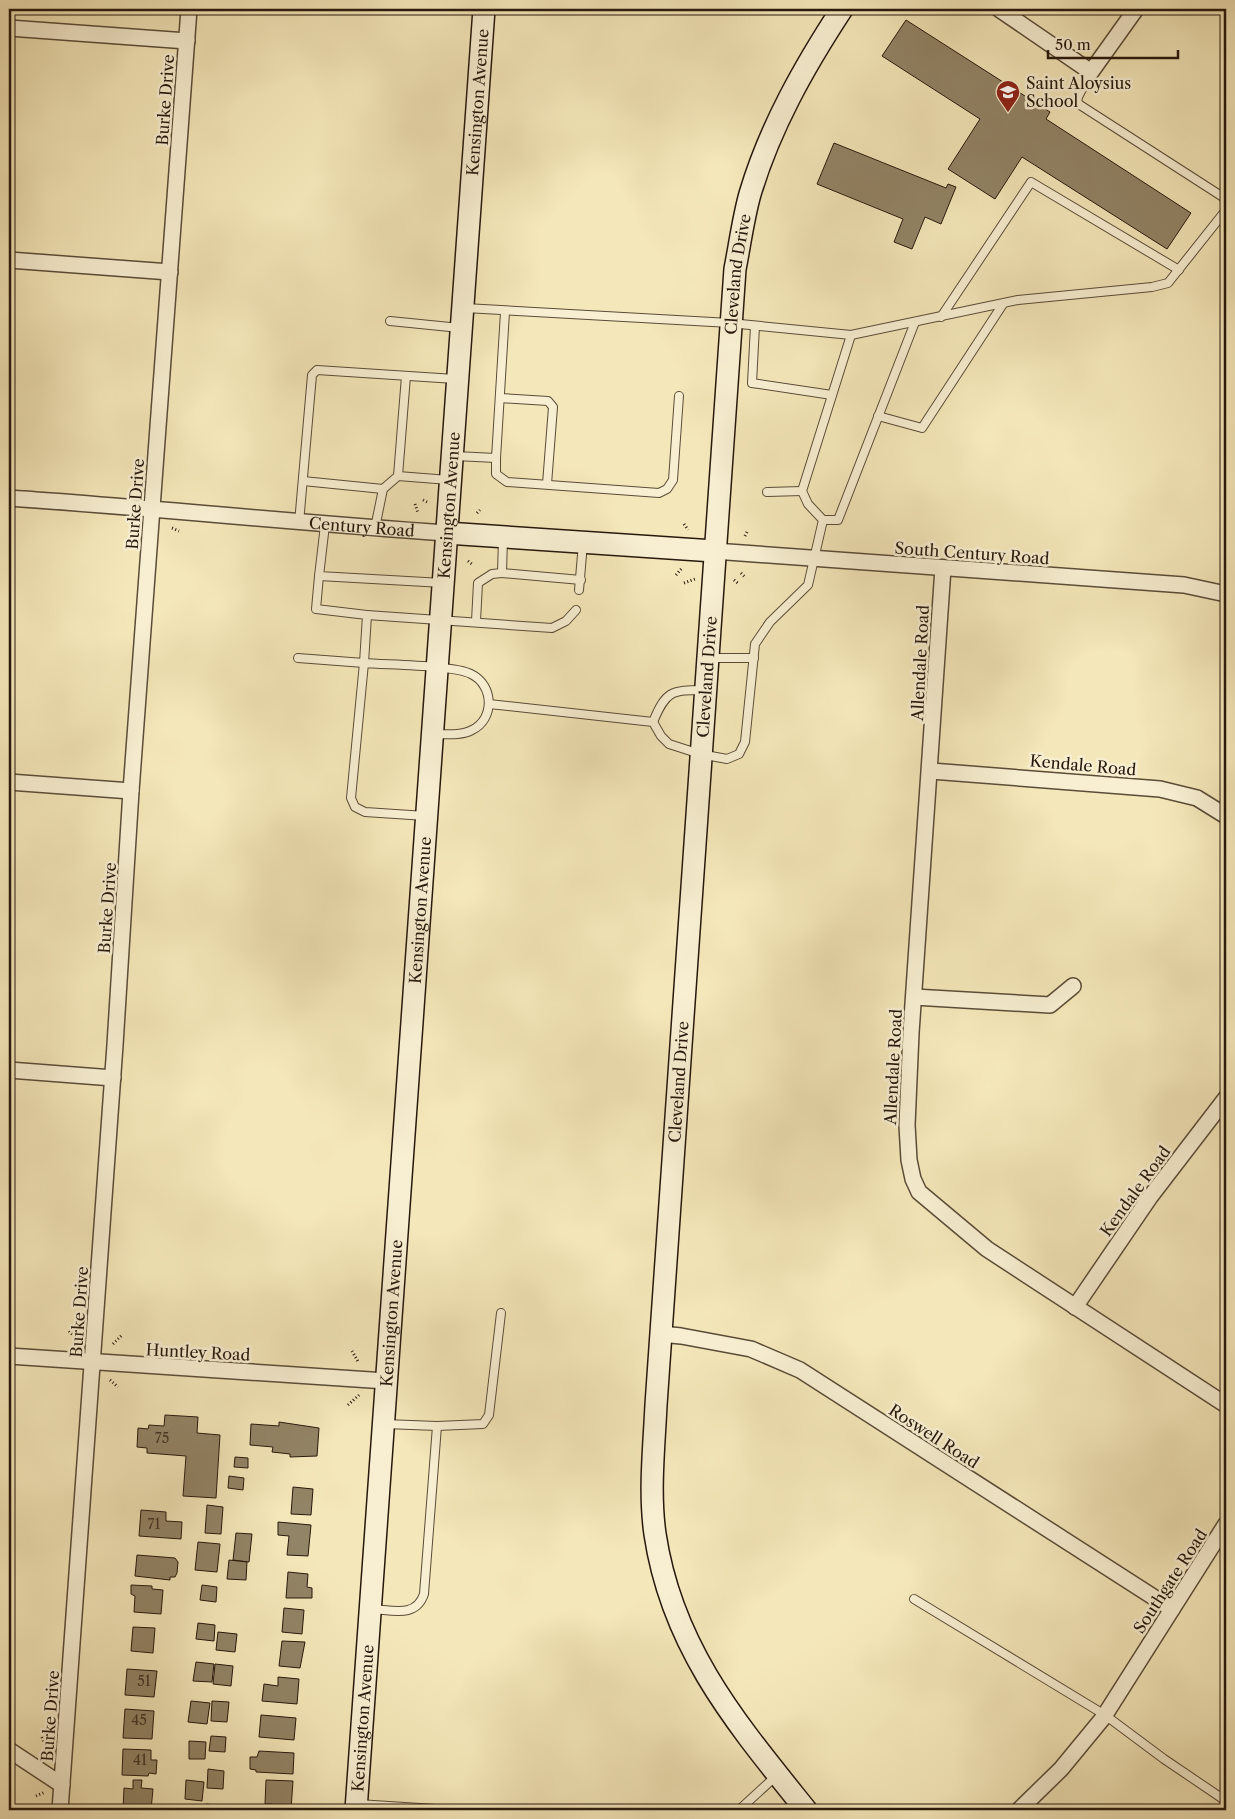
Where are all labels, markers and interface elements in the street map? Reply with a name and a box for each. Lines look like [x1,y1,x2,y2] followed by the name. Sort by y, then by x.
[462,28,493,177] street label: Kensington Avenue
[1048,28,1178,60] scale bar
[1055,35,1091,54] text: 50 m
[152,54,178,146] street label: Burke Drive
[1026,73,1131,111] place label: Saint Aloysius School
[995,79,1021,113] school or university icon: Saint Aloysius School
[720,212,755,335] street label: Cleveland Drive
[434,431,464,580] street label: Kensington Avenue
[122,458,148,550] street label: Burke Drive
[308,512,416,541] street label: Century Road
[894,538,1050,568] street label: South Century Road
[907,604,933,722] street label: Allendale Road
[692,615,721,738] street label: Cleveland Drive
[1029,750,1137,780] street label: Kendale Road
[405,836,435,985] street label: Kensington Avenue
[94,862,120,954] street label: Burke Drive
[880,1008,906,1126] street label: Allendale Road
[664,1020,693,1143] street label: Cleveland Drive
[1096,1142,1175,1240] street label: Kendale Road
[376,1239,407,1387] street label: Kensington Avenue
[66,1266,92,1358] street label: Burke Drive
[145,1339,251,1365] street label: Huntley Road
[885,1399,983,1473] street label: Roswell Road
[155,1429,169,1447] house number: 75
[148,1515,160,1533] house number: 71
[1129,1525,1211,1637] street label: Southgate Road
[347,1644,378,1792] street label: Kensington Avenue
[37,1670,63,1762] street label: Burke Drive
[137,1672,151,1690] house number: 51
[131,1711,147,1729] house number: 45
[133,1751,147,1769] house number: 41

